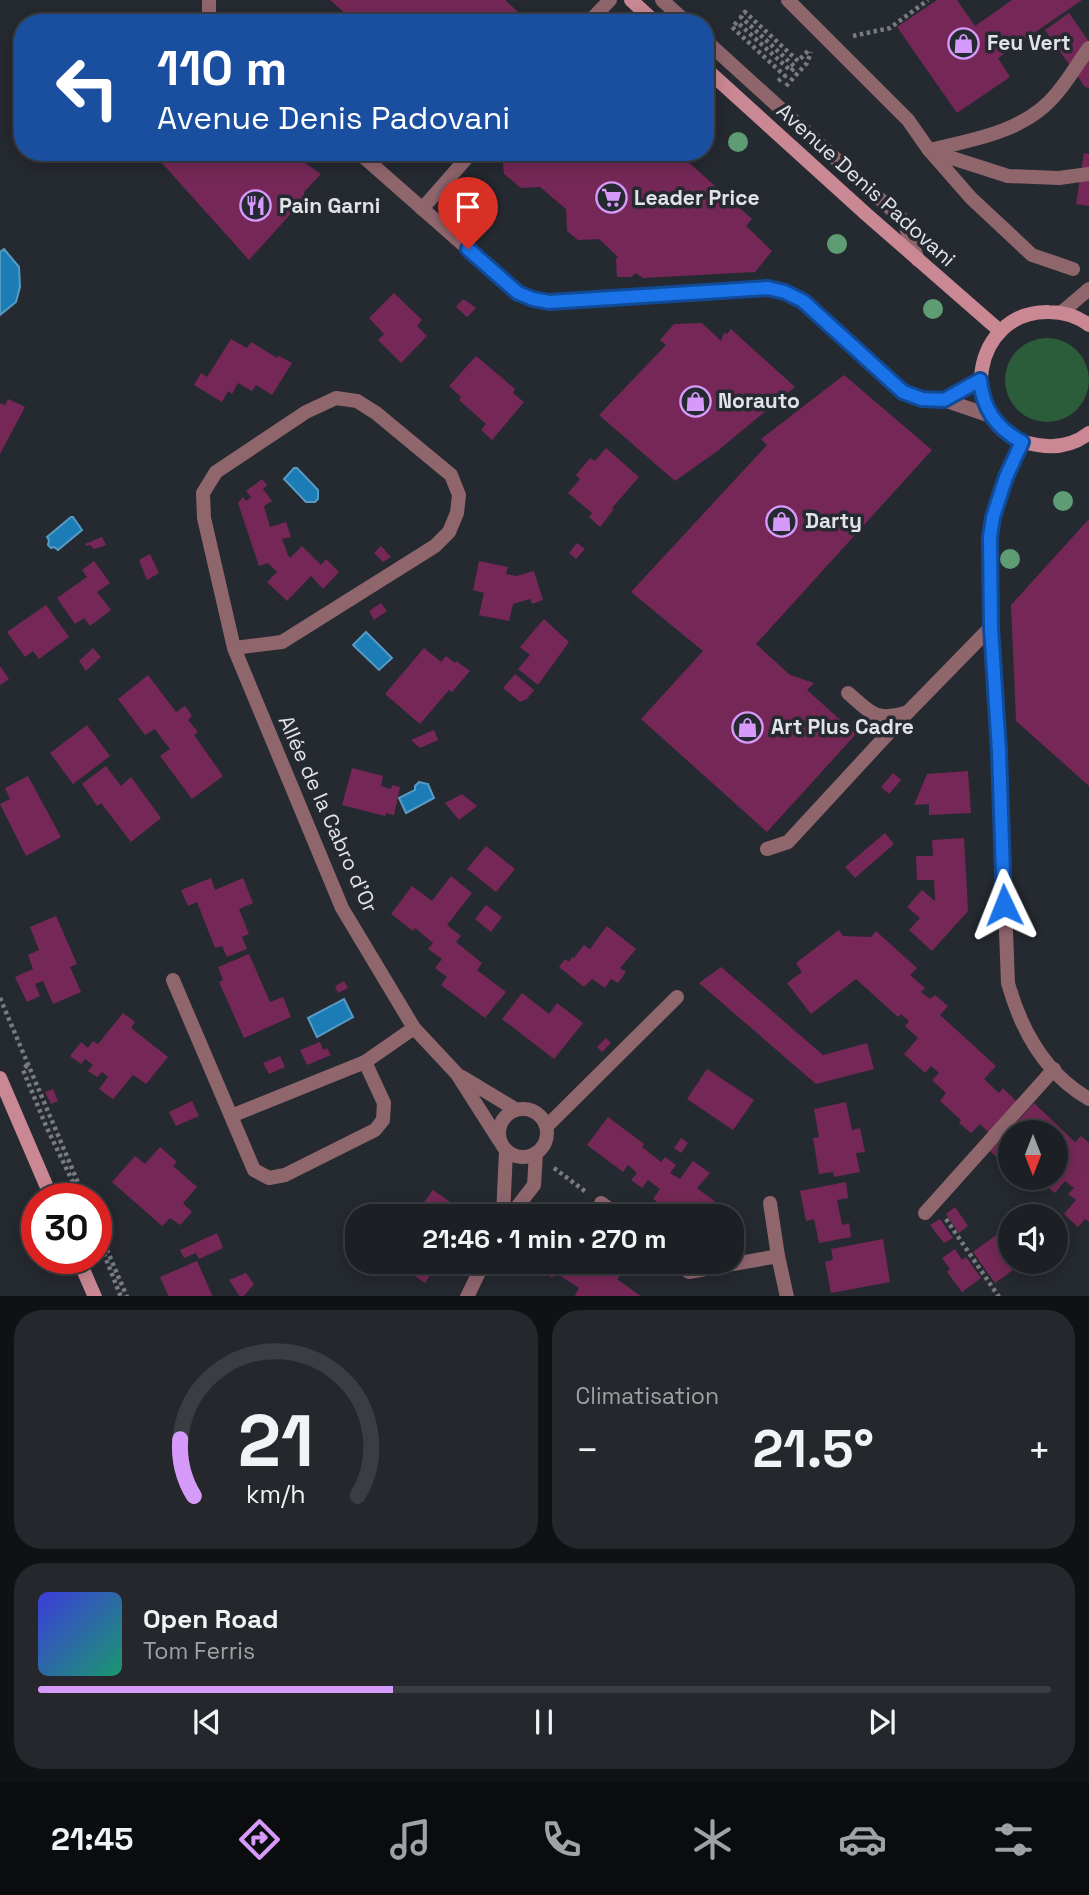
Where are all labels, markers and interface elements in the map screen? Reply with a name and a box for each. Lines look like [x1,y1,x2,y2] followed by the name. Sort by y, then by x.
[947,26,981,60] shop icon: Feu Vert
[987,29,1071,56] place label: Feu Vert
[157,37,287,99] text: 110 m
[42,42,133,133] icon: left
[771,97,961,272] street label: Avenue Denis Padovani
[157,98,510,138] text: Avenue Denis Padovani
[438,177,498,249] pin
[594,181,628,215] supermarket icon: Leader Price
[634,184,760,211] place label: Leader Price
[449,188,487,226] icon: arrive
[239,189,273,223] restaurant icon: Pain Garni
[279,192,380,219] place label: Pain Garni
[678,384,712,418] shop icon: Norauto
[718,387,800,414] place label: Norauto
[765,504,799,538] shop icon: Darty
[805,507,862,534] place label: Darty
[731,710,765,744] shop icon: Art Plus Cadre
[273,711,384,917] street label: Allée de la Cabro d'Or
[771,713,914,740] place label: Art Plus Cadre
[967,868,1041,942] position arrow
[998,1120,1068,1190] north arrow
[998,1120,1068,1274] map controls
[21,1183,112,1274] speed limit sign: 30
[998,1204,1068,1274] button: sound
[423,1222,666,1256] text: 21:46 · 1 min · 270 m
[576,1381,719,1411] text: Climatisation
[238,1394,314,1487] text: 21
[752,1416,874,1482] text: 21.5°
[576,1426,599,1474] text: −
[1027,1426,1051,1474] text: +
[246,1477,306,1509] text: km/h
[143,1602,279,1636] text: Open Road
[143,1636,255,1666] text: Tom Ferris
[188,1703,226,1741] icon: previous
[525,1703,563,1741] icon: pause
[863,1703,901,1741] icon: next
[235,1815,284,1864] icon: directions
[386,1815,435,1864] icon: music
[537,1815,586,1864] icon: phone
[688,1815,737,1864] icon: climate
[838,1815,887,1864] icon: car
[989,1815,1038,1864] icon: filters
[51,1819,133,1859] text: 21:45

